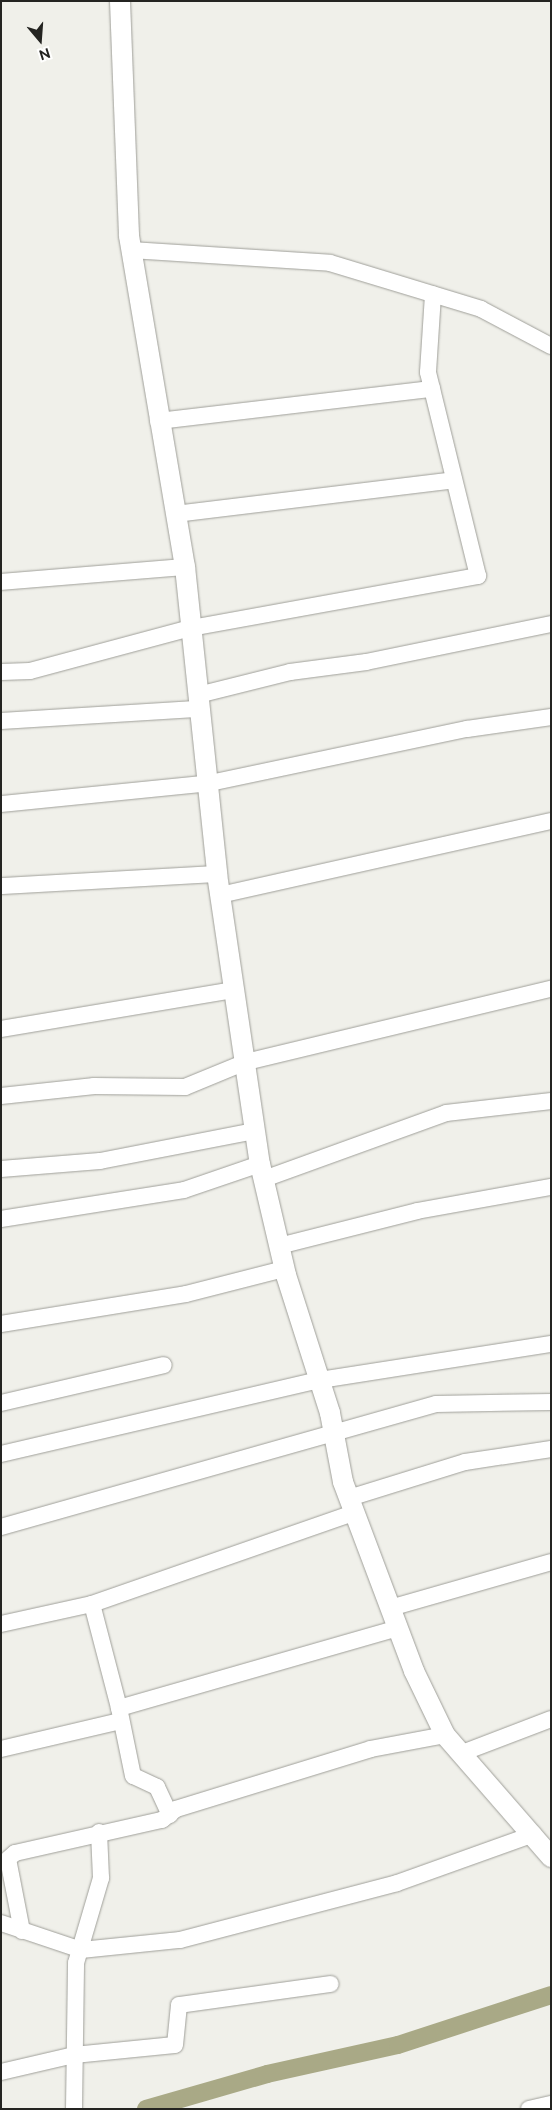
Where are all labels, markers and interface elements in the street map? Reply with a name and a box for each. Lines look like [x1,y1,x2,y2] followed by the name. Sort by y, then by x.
[15,15,65,65] north arrow
[37,45,52,64] text: N

